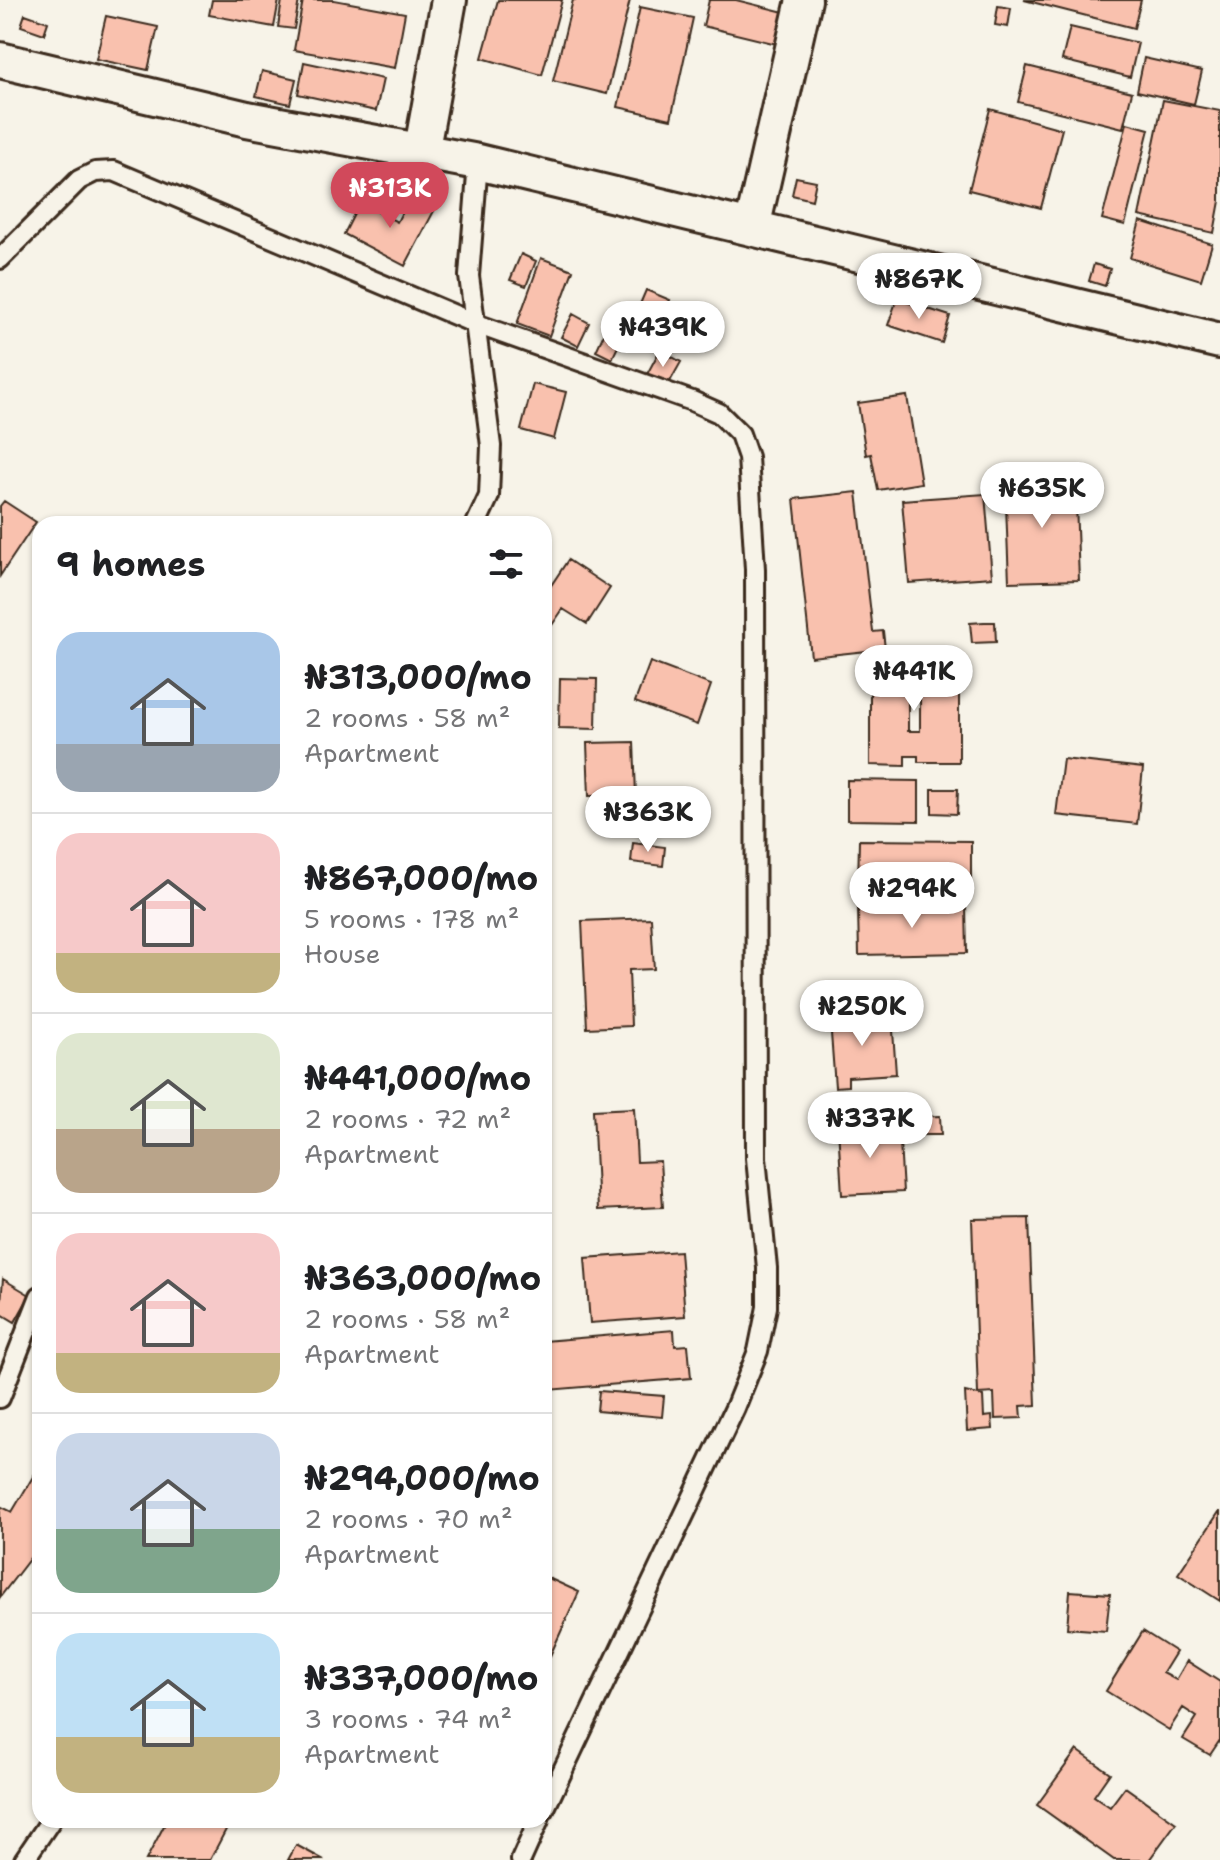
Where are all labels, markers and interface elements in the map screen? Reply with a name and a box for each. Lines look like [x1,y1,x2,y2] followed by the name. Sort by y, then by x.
[334,162,446,230] pin: ₦313K
[349,170,431,205] text: ₦313K
[863,253,975,321] pin: ₦867K
[875,261,963,296] text: ₦867K
[607,301,719,369] pin: ₦439K
[619,309,707,344] text: ₦439K
[986,462,1098,530] pin: ₦635K
[998,470,1086,505] text: ₦635K
[56,541,205,587] text: 9 homes
[484,542,528,586] icon: filters
[858,645,970,713] pin: ₦441K
[873,653,955,688] text: ₦441K
[304,654,532,700] text: ₦313,000/mo
[120,664,216,760] icon: home
[304,700,510,735] text: 2 rooms · 58 m²
[304,735,440,770] text: Apartment
[592,786,704,854] pin: ₦363K
[603,794,693,829] text: ₦363K
[304,855,538,901] text: ₦867,000/mo
[856,862,968,930] pin: ₦294K
[120,865,216,961] icon: home
[867,870,957,905] text: ₦294K
[304,901,520,936] text: 5 rooms · 178 m²
[304,936,380,971] text: House
[806,980,918,1048] pin: ₦250K
[818,988,906,1023] text: ₦250K
[304,1055,531,1101] text: ₦441,000/mo
[120,1065,216,1161] icon: home
[814,1092,926,1160] pin: ₦337K
[826,1100,914,1135] text: ₦337K
[304,1101,511,1136] text: 2 rooms · 72 m²
[304,1136,440,1171] text: Apartment
[304,1255,541,1301] text: ₦363,000/mo
[120,1265,216,1361] icon: home
[304,1301,510,1336] text: 2 rooms · 58 m²
[304,1336,440,1371] text: Apartment
[304,1455,540,1501] text: ₦294,000/mo
[120,1465,216,1561] icon: home
[304,1501,513,1536] text: 2 rooms · 70 m²
[304,1536,440,1571] text: Apartment
[304,1655,539,1701] text: ₦337,000/mo
[120,1665,216,1761] icon: home
[304,1701,512,1736] text: 3 rooms · 74 m²
[304,1736,440,1771] text: Apartment

